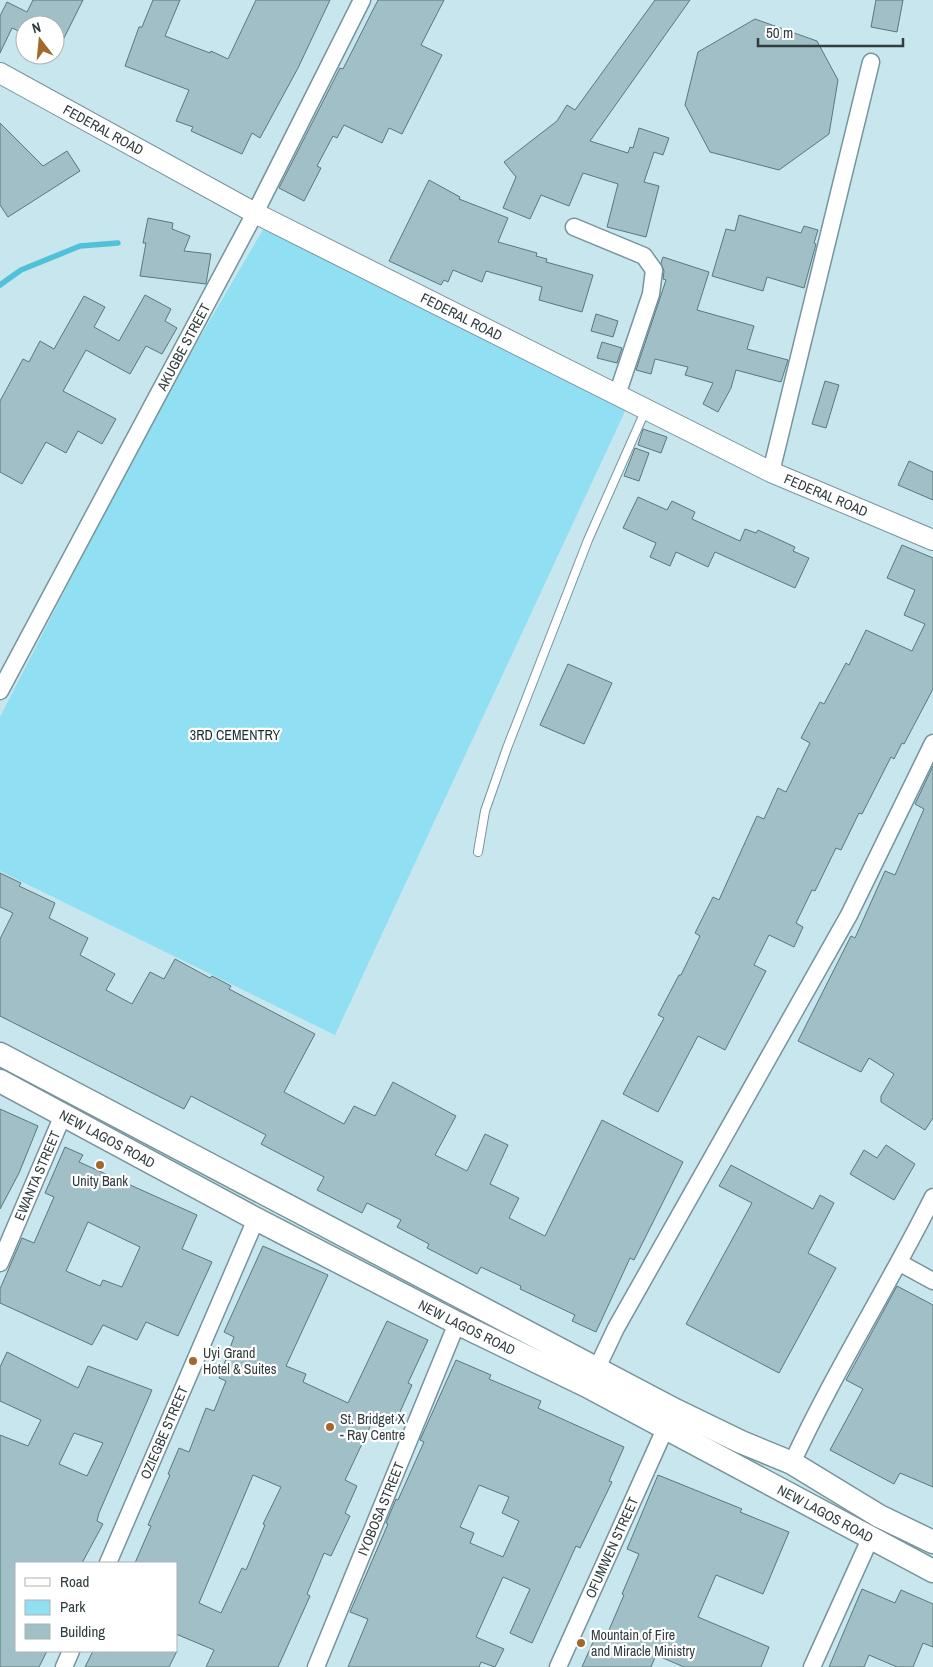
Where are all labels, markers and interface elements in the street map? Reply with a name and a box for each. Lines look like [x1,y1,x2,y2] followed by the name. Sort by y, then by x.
[15,15,65,65] north arrow
[758,15,903,47] scale bar
[30,18,43,37] text: N
[766,22,793,43] text: 50 m
[60,100,147,159] street label: FEDERAL ROAD
[418,289,505,345] street label: FEDERAL ROAD
[152,300,214,395] street label: AKUGBE STREET
[782,470,871,521] street label: FEDERAL ROAD
[190,726,281,744] park label: 3RD CEMENTRY
[56,1106,158,1172] street label: NEW LAGOS ROAD
[10,1128,64,1223] street label: EWANTA STREET
[94,1159,106,1171] marker: Unity Bank
[72,1172,128,1190] place label: Unity Bank
[415,1296,518,1359] street label: NEW LAGOS ROAD
[203,1344,277,1378] place label: Uyi Grand Hotel & Suites
[187,1355,199,1367] marker: Uyi Grand Hotel & Suites
[136,1383,192,1482] street label: OZIEGBE STREET
[340,1410,405,1444] place label: St. Bridget X - Ray Centre
[324,1421,336,1433] marker: St. Bridget X - Ray Centre
[354,1459,408,1558] street label: IYOBOSA STREET
[774,1481,876,1546] street label: NEW LAGOS ROAD
[581,1494,642,1601] street label: OFUMWEN STREET
[15,1562,178,1652] legend
[60,1571,89,1592] text: Road
[60,1596,86,1617] text: Park
[60,1621,105,1642] text: Building
[591,1626,695,1660] place label: Mountain of Fire and Miracle Ministry
[575,1637,587,1649] marker: Mountain of Fire and Miracle Ministry

